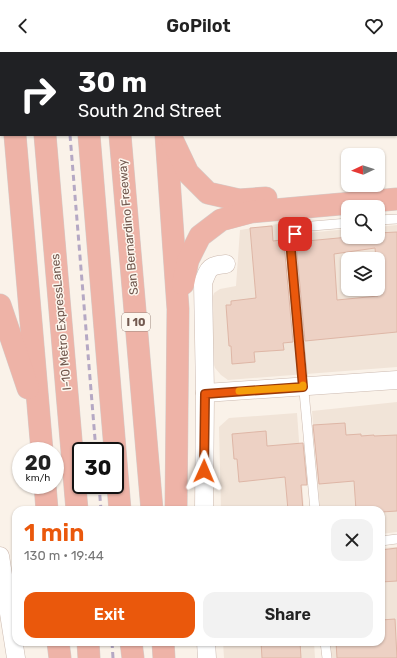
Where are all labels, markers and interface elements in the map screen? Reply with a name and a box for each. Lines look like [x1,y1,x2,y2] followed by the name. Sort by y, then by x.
[12,15,34,37] icon: back
[166,15,231,37] text: GoPilot
[363,15,385,37] icon: heart
[78,66,147,99] text: 30 m
[12,68,64,120] icon: right
[78,100,221,122] text: South 2nd Street
[341,148,385,192] north arrow
[341,148,385,296] map controls
[115,158,141,295] street label: San Bernardino Freeway
[341,200,385,244] button: search
[278,217,312,251] pin
[284,223,306,245] icon: arrive
[341,252,385,296] button: layers
[48,253,74,391] street label: I-10 Metro ExpressLanes
[122,313,150,331] road number: I 10
[72,442,124,494] speed limit sign: 30
[183,450,225,492] position arrow
[25,451,51,475] text: 20
[26,472,50,484] text: km/h
[24,519,84,547] text: 1 min
[331,519,373,561] button: close
[24,548,104,563] text: 130 m · 19:44
[24,592,195,638] button: Exit
[203,592,373,638] button: Share

